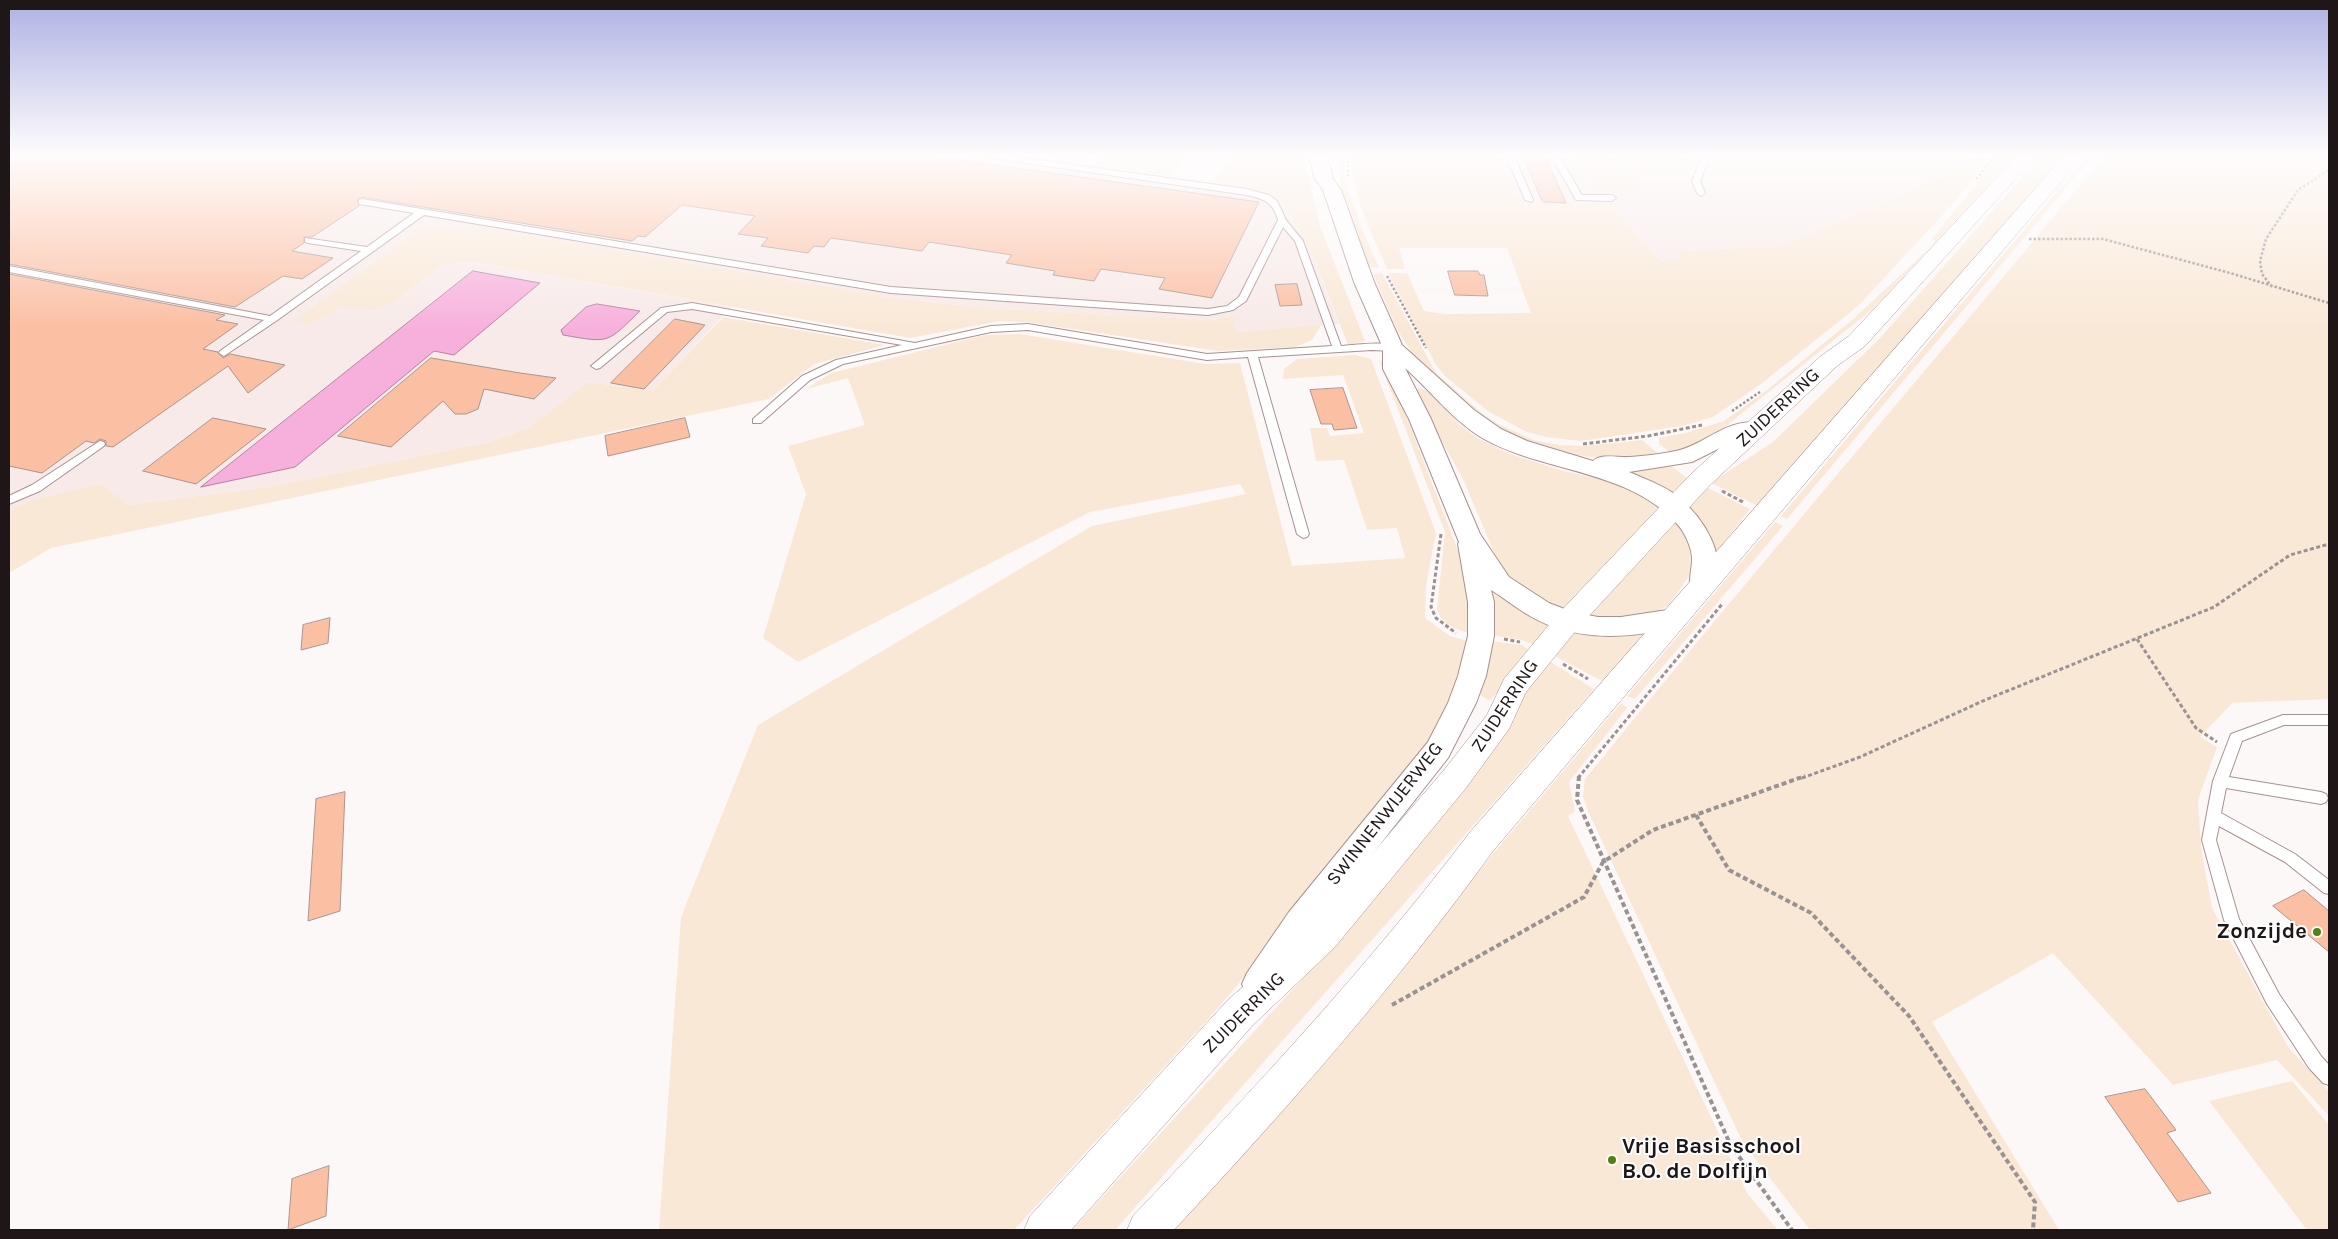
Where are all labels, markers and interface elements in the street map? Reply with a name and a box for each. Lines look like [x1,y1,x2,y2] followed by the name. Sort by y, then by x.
[1731,364,1825,452] street label: ZUIDERRING
[1467,655,1543,757] street label: ZUIDERRING
[1322,738,1448,890] street label: SWINNENWIJERWEG
[2216,919,2307,945] place label: Zonzijde
[2311,926,2323,938] marker: Zonzijde
[1198,967,1290,1059] street label: ZUIDERRING
[1622,1134,1801,1186] place label: Vrije Basisschool B.O. de Dolfijn
[1606,1154,1618,1166] marker: Vrije Basisschool B.O. de Dolfijn

